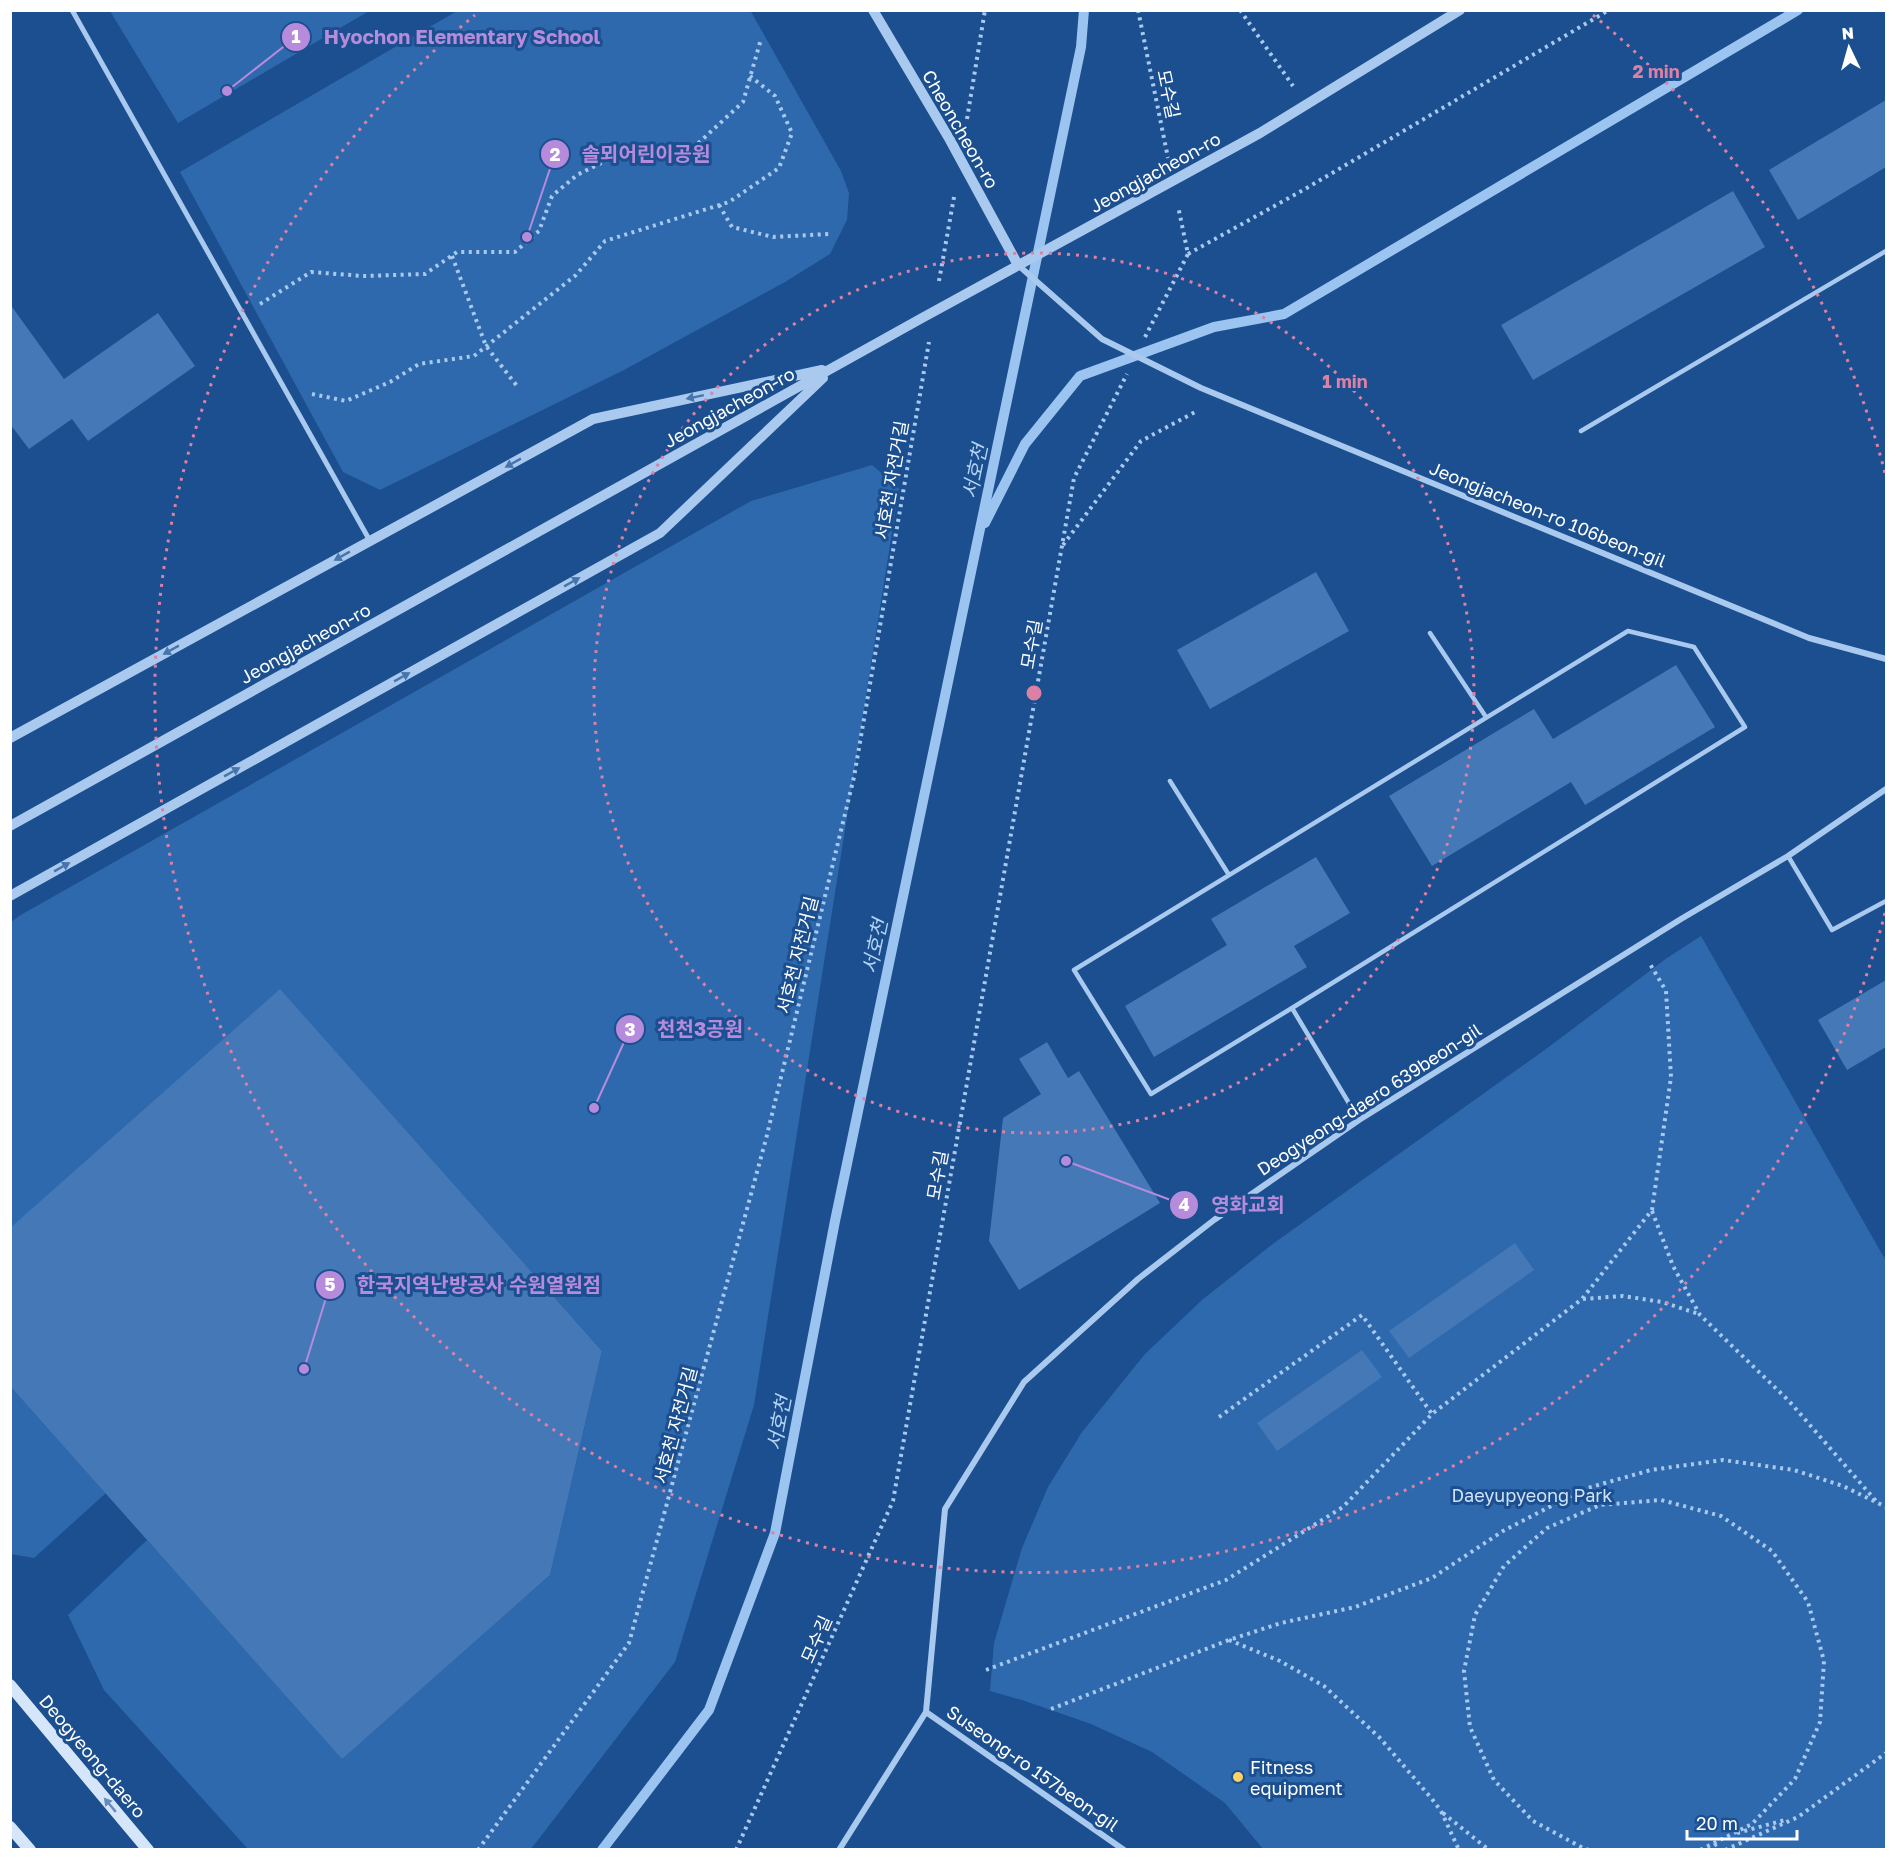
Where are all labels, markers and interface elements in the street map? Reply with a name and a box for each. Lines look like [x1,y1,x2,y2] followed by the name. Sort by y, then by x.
[281,18,612,56] callout: Hyochon Elementary School
[1819,18,1879,78] north arrow
[1841,23,1855,44] text: N
[324,24,600,48] text: Hyochon Elementary School
[291,25,301,47] text: 1
[1632,60,1680,82] text: 2 min
[918,66,1004,192] street label: Cheoncheon-ro
[1153,67,1185,121] street label: 모수길
[1086,127,1224,217] street label: Jeongjacheon-ro
[540,135,723,173] callout: 솔뫼어린이공원
[582,141,710,165] text: 솔뫼어린이공원
[550,143,561,165] text: 2
[660,362,798,452] street label: Jeongjacheon-ro
[1322,370,1368,392] text: 1 min
[685,393,704,402] one-way arrow
[870,419,912,541] street label: 서호천 자전거길
[957,439,992,500] water label: 서호천
[1427,456,1670,572] street label: Jeongjacheon-ro 106beon-gil
[504,458,521,468] one-way arrow
[333,551,350,561] one-way arrow
[564,576,580,587] one-way arrow
[236,598,374,688] street label: Jeongjacheon-ro
[1016,618,1046,670] street label: 모수길
[162,645,179,655] one-way arrow
[394,672,411,682] one-way arrow
[1024,683,1044,703] centre of rings
[224,767,241,777] one-way arrow
[53,862,70,872] one-way arrow
[772,894,822,1016] street label: 서호천 자전거길
[857,914,892,975] water label: 서호천
[615,1010,755,1048] callout: 천천3공원
[657,1016,743,1040] text: 천천3공원
[625,1018,636,1040] text: 3
[1253,1018,1485,1180] street label: Deogyeong-daero 639beon-gil
[922,1149,952,1201] street label: 모수길
[1169,1186,1297,1224] callout: 영화교회
[1211,1192,1285,1216] text: 영화교회
[1178,1193,1190,1215] text: 4
[315,1266,613,1304] callout: 한국지역난방공사 수원열원점
[357,1272,601,1296] text: 한국지역난방공사 수원열원점
[325,1273,336,1295] text: 5
[649,1364,701,1486] street label: 서호천 자전거길
[761,1391,796,1452] water label: 서호천
[1451,1484,1613,1506] park label: Daeyupyeong Park
[796,1612,836,1666] street label: 모수길
[35,1690,151,1822] street label: Deogyeong-daero
[943,1700,1123,1836] street label: Suseong-ro 157beon-gil
[1250,1756,1343,1799] place label: Fitness equipment
[1231,1770,1245,1784] marker: Fitness equipment
[104,1797,117,1813] one-way arrow
[1687,1803,1796,1841] scale bar
[1696,1812,1738,1834] text: 20 m

